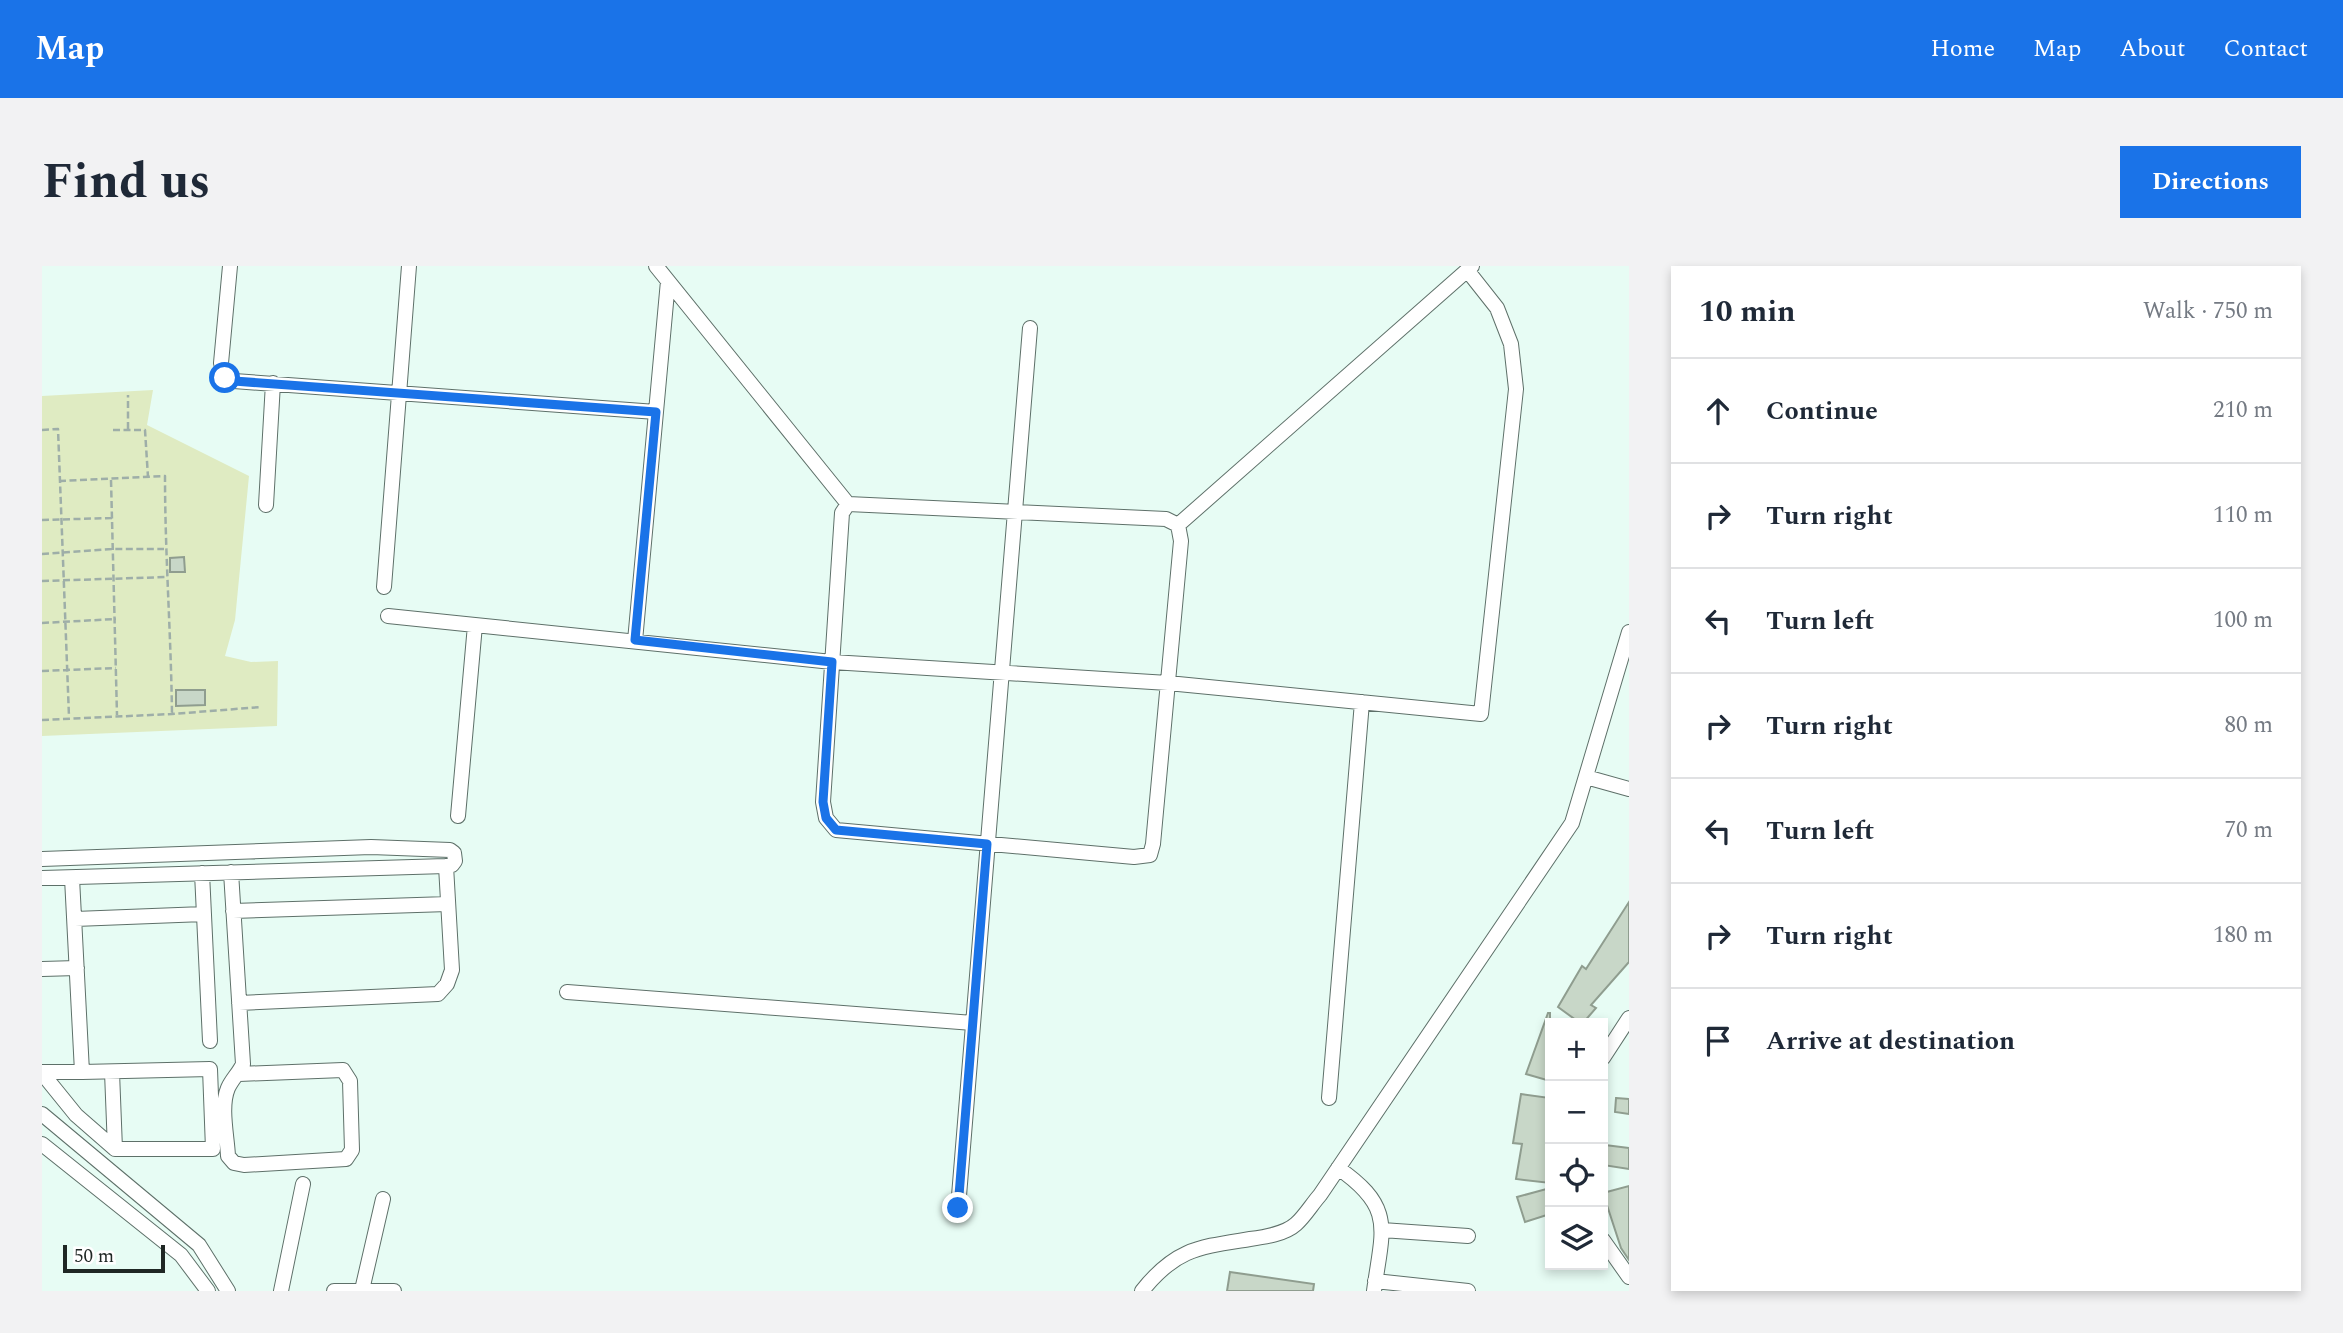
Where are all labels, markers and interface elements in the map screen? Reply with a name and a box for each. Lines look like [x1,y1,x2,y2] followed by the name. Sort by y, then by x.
[35,24,104,74] text: Map
[1930,31,1995,67] text: Home
[2033,31,2081,67] text: Map
[2119,31,2185,67] text: About
[2223,31,2308,67] text: Contact
[42,145,210,220] text: Find us
[2120,146,2301,218] button: Directions
[1699,289,1796,335] text: 10 min
[2143,294,2273,329] text: Walk · 750 m
[209,362,240,393] route start
[1766,391,1878,431] text: Continue
[1699,392,1737,430] icon: ahead
[2213,393,2273,428] text: 210 m
[1766,496,1893,536] text: Turn right
[1699,497,1737,535] icon: right
[2213,498,2273,533] text: 110 m
[1766,601,1874,641] text: Turn left
[1699,602,1737,640] icon: left
[2213,603,2273,638] text: 100 m
[1766,706,1893,746] text: Turn right
[1699,707,1737,745] icon: right
[2224,708,2273,743] text: 80 m
[1766,811,1874,851] text: Turn left
[1699,812,1737,850] icon: left
[2224,813,2273,848] text: 70 m
[1766,916,1893,956] text: Turn right
[1699,917,1737,955] icon: right
[2213,918,2273,953] text: 180 m
[1545,1018,1608,1270] map controls
[1545,1018,1608,1081] button: +
[1766,1021,2015,1061] text: Arrive at destination
[1699,1022,1737,1060] icon: arrive
[1545,1081,1608,1144] button: −
[1545,1144,1608,1207] button: locate
[942,1192,973,1223] route end
[1545,1207,1608,1270] button: layers
[63,1242,164,1274] scale bar
[74,1242,114,1271] text: 50 m

